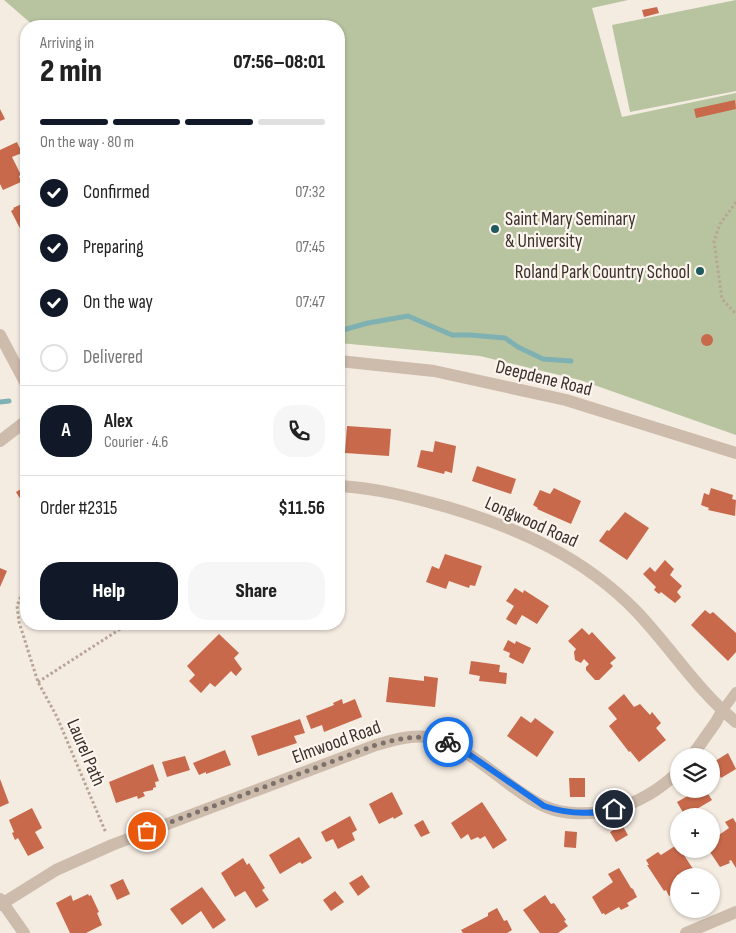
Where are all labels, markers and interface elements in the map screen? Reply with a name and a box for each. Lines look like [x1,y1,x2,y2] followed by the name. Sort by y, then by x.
[40,34,94,53] text: Arriving in
[233,51,325,74] text: 07:56–08:01
[40,52,102,91] text: 2 min
[40,133,134,152] text: On the way · 80 m
[40,179,68,207] icon: check
[83,181,150,204] text: Confirmed
[295,183,325,202] text: 07:32
[505,208,636,253] place label: Saint Mary Seminary & University
[489,223,501,235] marker: Saint Mary Seminary & University
[40,234,68,262] icon: check
[83,236,144,259] text: Preparing
[295,238,325,257] text: 07:45
[515,261,690,284] place label: Roland Park Country School
[694,265,706,277] marker: Roland Park Country School
[40,289,68,317] icon: check
[83,291,153,314] text: On the way
[296,293,325,312] text: 07:47
[83,346,143,369] text: Delivered
[493,355,594,402] street label: Deepdene Road
[273,405,325,457] button: phone
[104,410,133,433] text: Alex
[61,419,71,442] text: A
[104,433,168,452] text: Courier · 4.6
[481,492,581,553] street label: Longwood Road
[40,497,117,520] text: Order #2315
[278,497,325,520] text: $11.56
[40,562,178,620] button: Help
[188,562,325,620] button: Share
[61,716,110,790] street label: Laurel Path
[289,716,384,769] street label: Elmwood Road
[423,717,473,767] courier
[434,728,462,756] icon: bike
[670,748,720,918] map controls
[670,748,720,798] button: layers
[593,788,635,830] pin
[600,795,628,823] icon: home
[670,808,720,858] button: +
[126,810,168,852] pin
[133,817,161,845] icon: bag
[670,868,720,918] button: −

